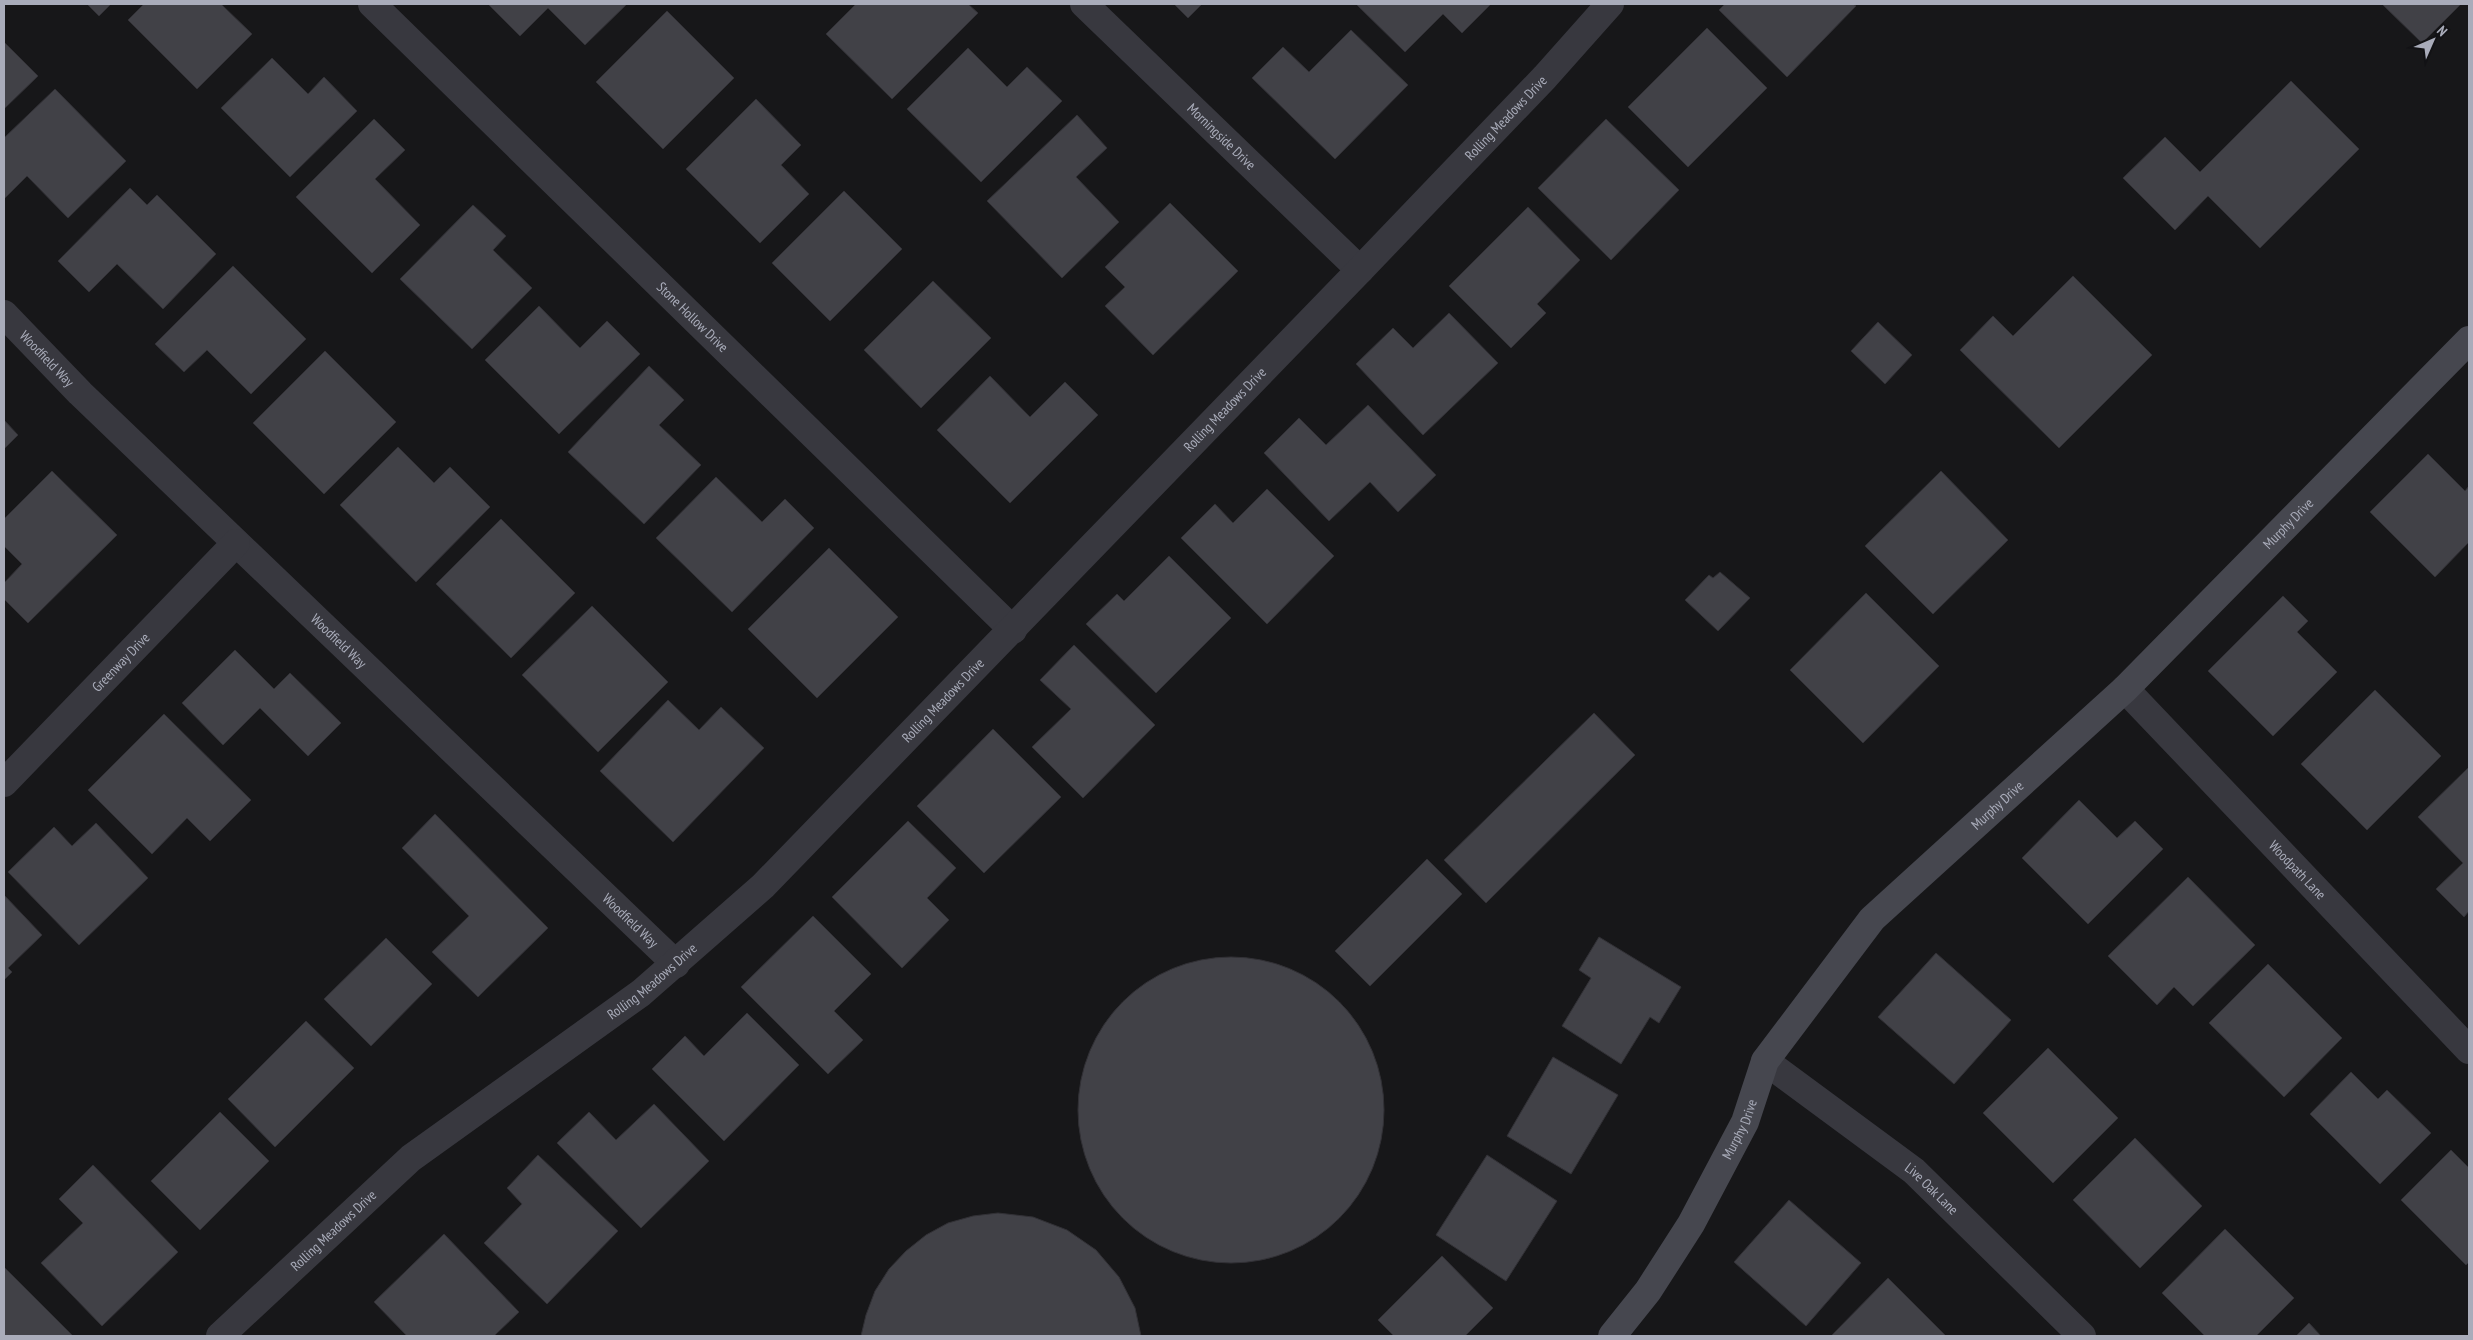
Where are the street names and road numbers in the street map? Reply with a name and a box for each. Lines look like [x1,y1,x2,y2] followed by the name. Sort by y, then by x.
[1461,71,1551,164] street label: Rolling Meadows Drive
[1183,99,1260,174] street label: Morningside Drive
[653,278,732,356] street label: Stone Hollow Drive
[16,327,79,391] street label: Woodfield Way
[1180,363,1270,456] street label: Rolling Meadows Drive
[2259,494,2317,553] street label: Murphy Drive
[307,610,371,672] street label: Woodfield Way
[88,629,154,696] street label: Greenway Drive
[898,654,988,746] street label: Rolling Meadows Drive
[1967,777,2027,833] street label: Murphy Drive
[2265,837,2330,903] street label: Woodpath Lane
[599,889,663,952] street label: Woodfield Way
[604,939,701,1023] street label: Rolling Meadows Drive
[1718,1097,1761,1162] street label: Murphy Drive
[1901,1158,1962,1219] street label: Live Oak Lane
[287,1186,380,1275] street label: Rolling Meadows Drive

